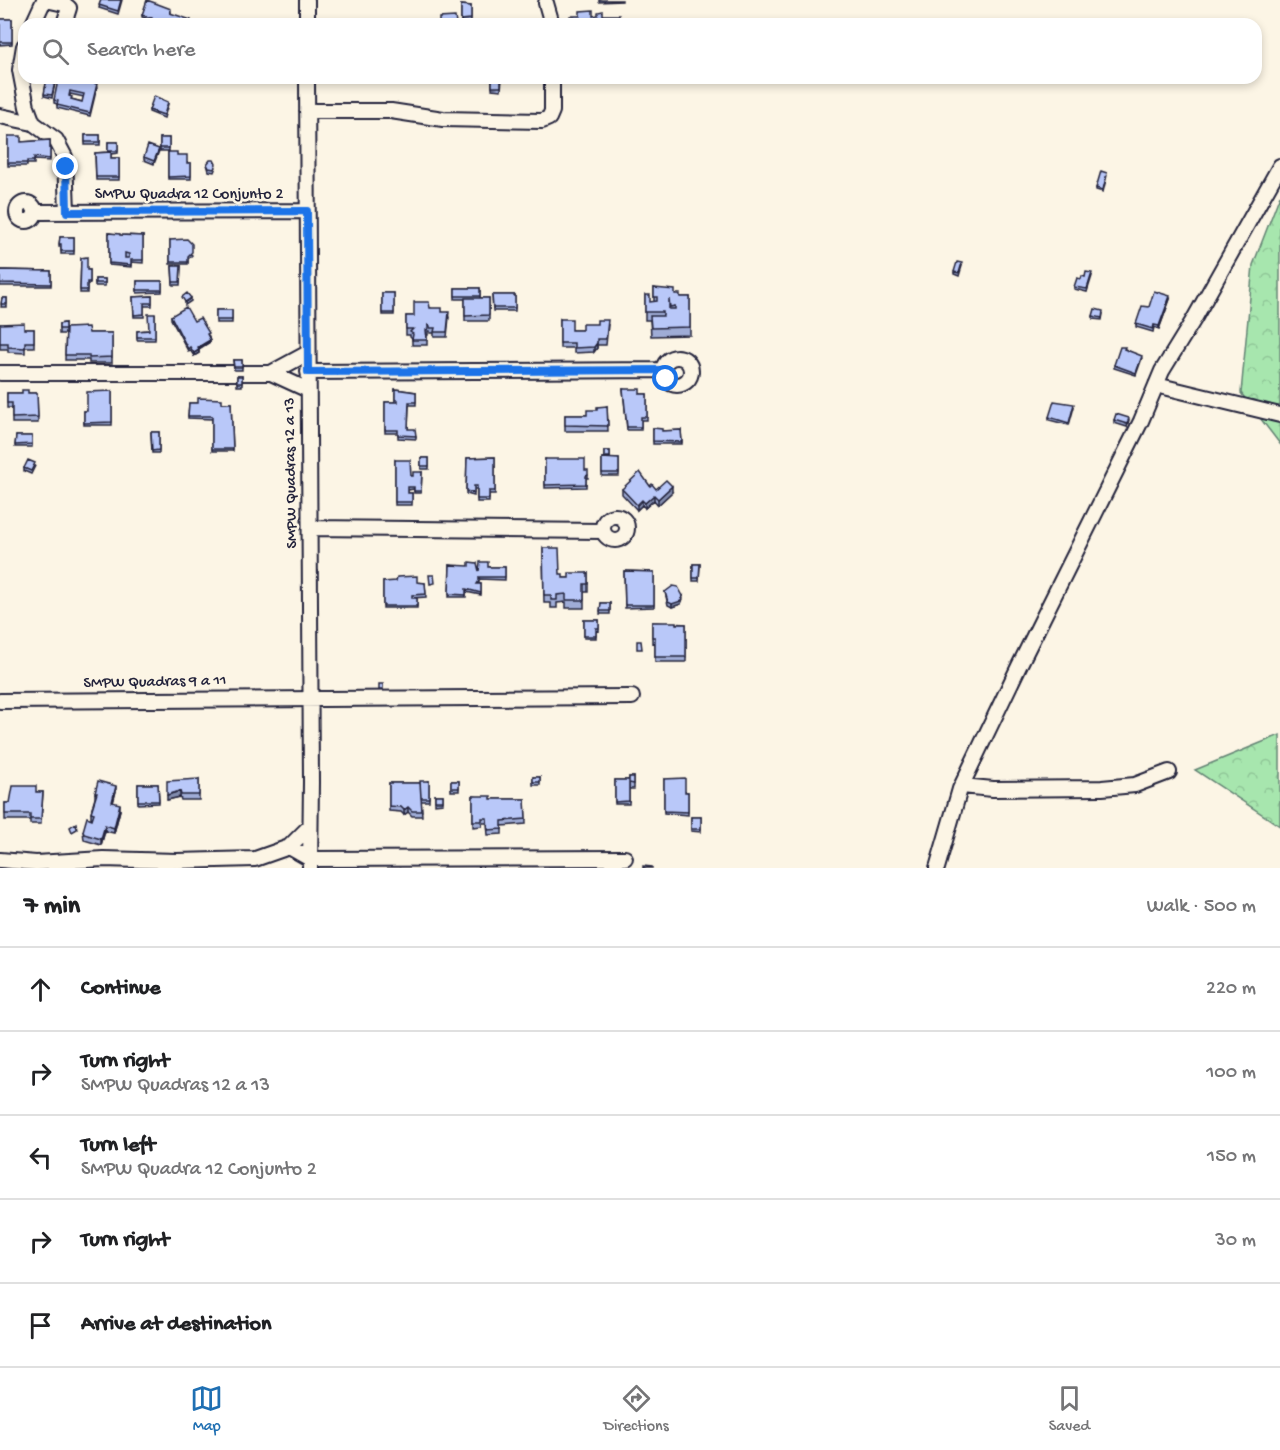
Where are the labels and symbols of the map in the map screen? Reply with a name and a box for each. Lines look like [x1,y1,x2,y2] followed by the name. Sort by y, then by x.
[52,153,78,179] route end
[95,186,283,205] street label: SMPW Quadra 12 Conjunto 2
[652,365,678,391] route start
[281,397,303,549] street label: SMPW Quadras 12 a 13
[83,672,227,694] street label: SMPW Quadras 9 a 11

